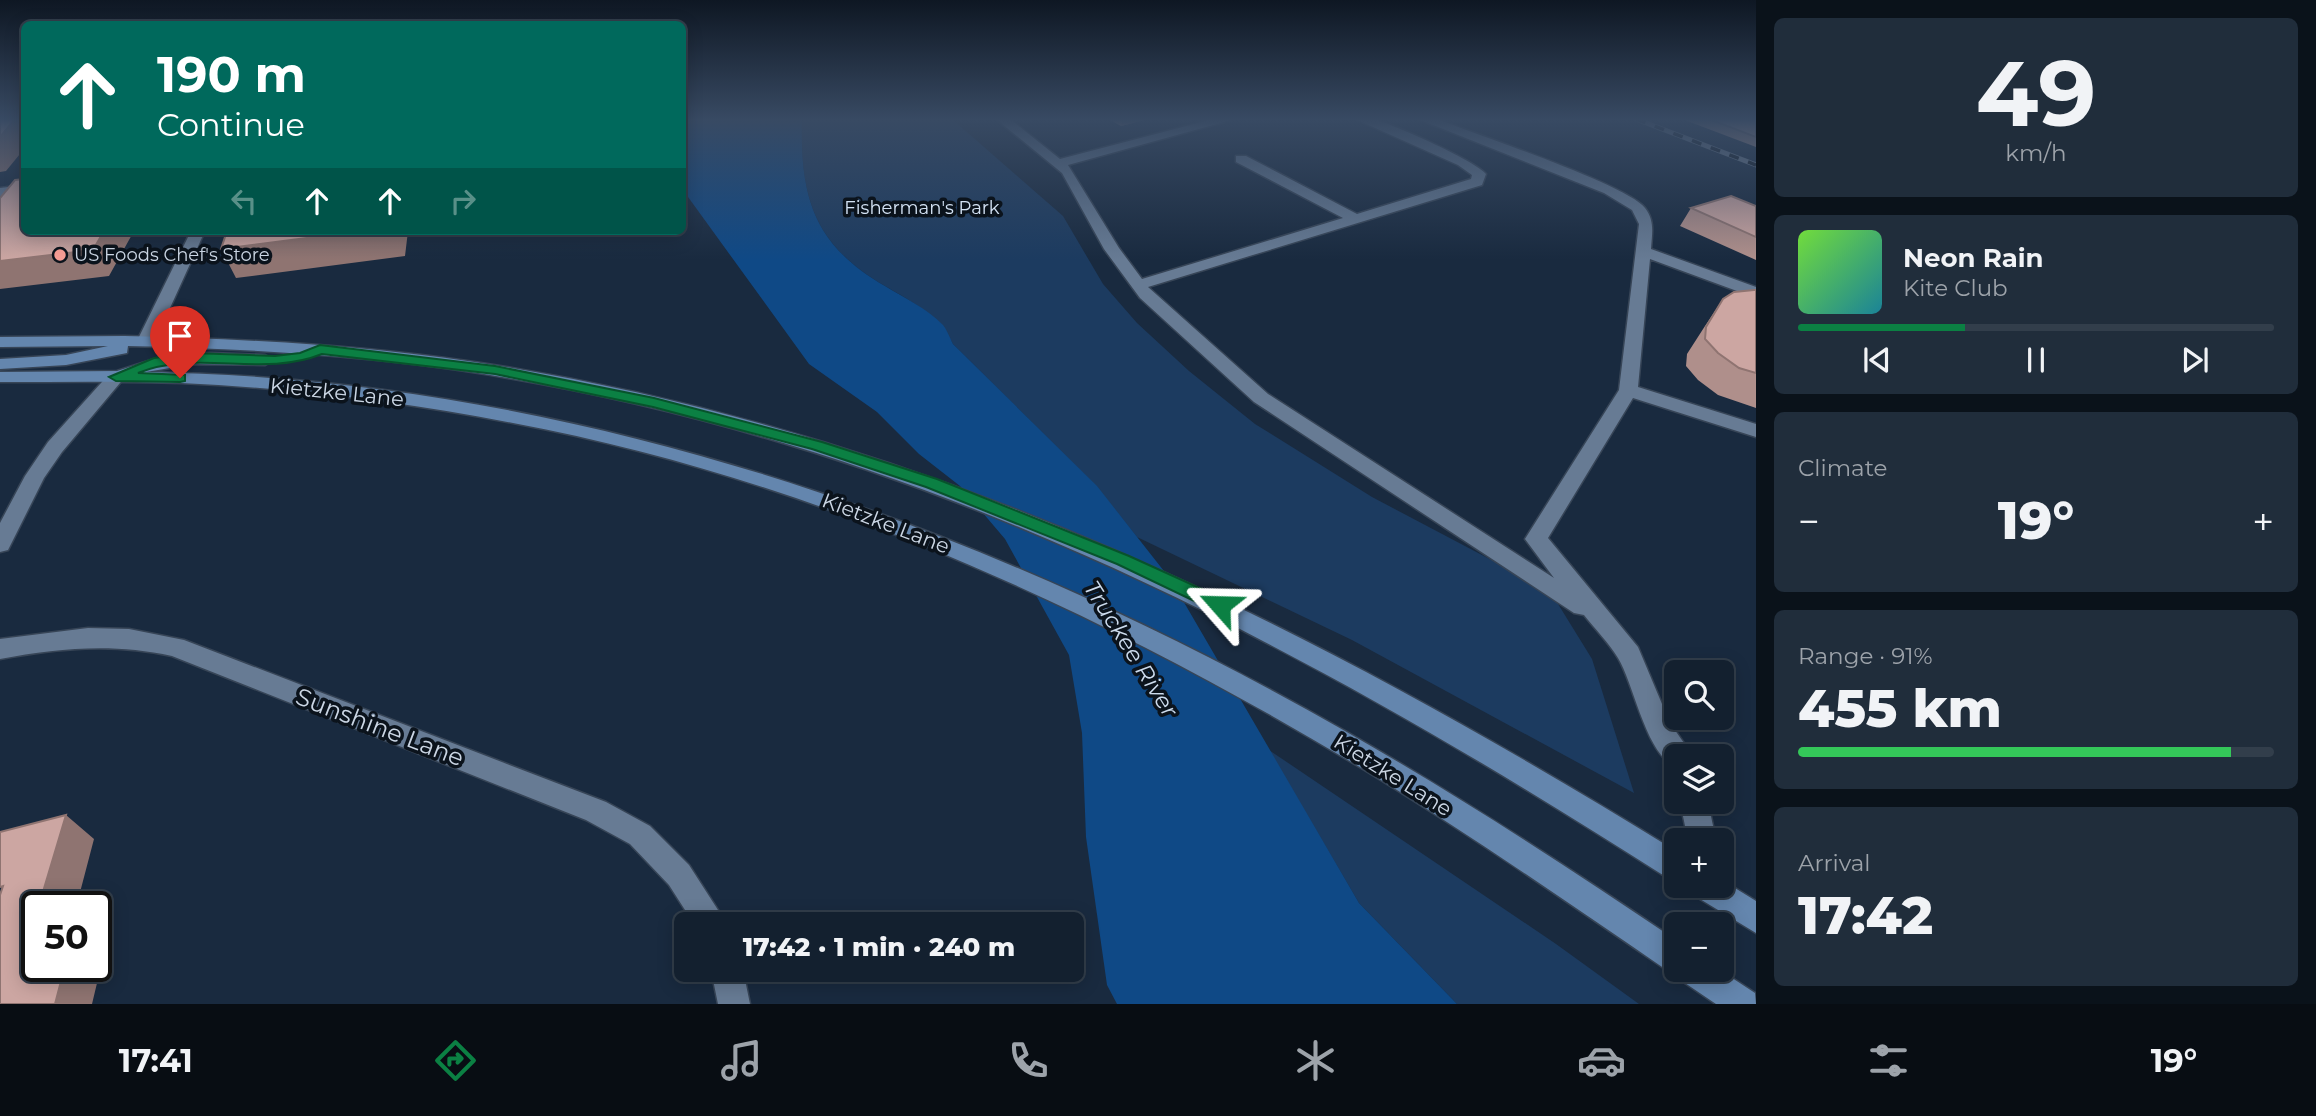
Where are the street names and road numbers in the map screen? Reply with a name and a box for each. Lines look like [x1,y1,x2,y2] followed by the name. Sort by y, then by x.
[269,373,405,411] street label: Kietzke Lane
[819,487,953,559] street label: Kietzke Lane
[292,682,468,772] street label: Sunshine Lane
[1329,729,1457,821] street label: Kietzke Lane

